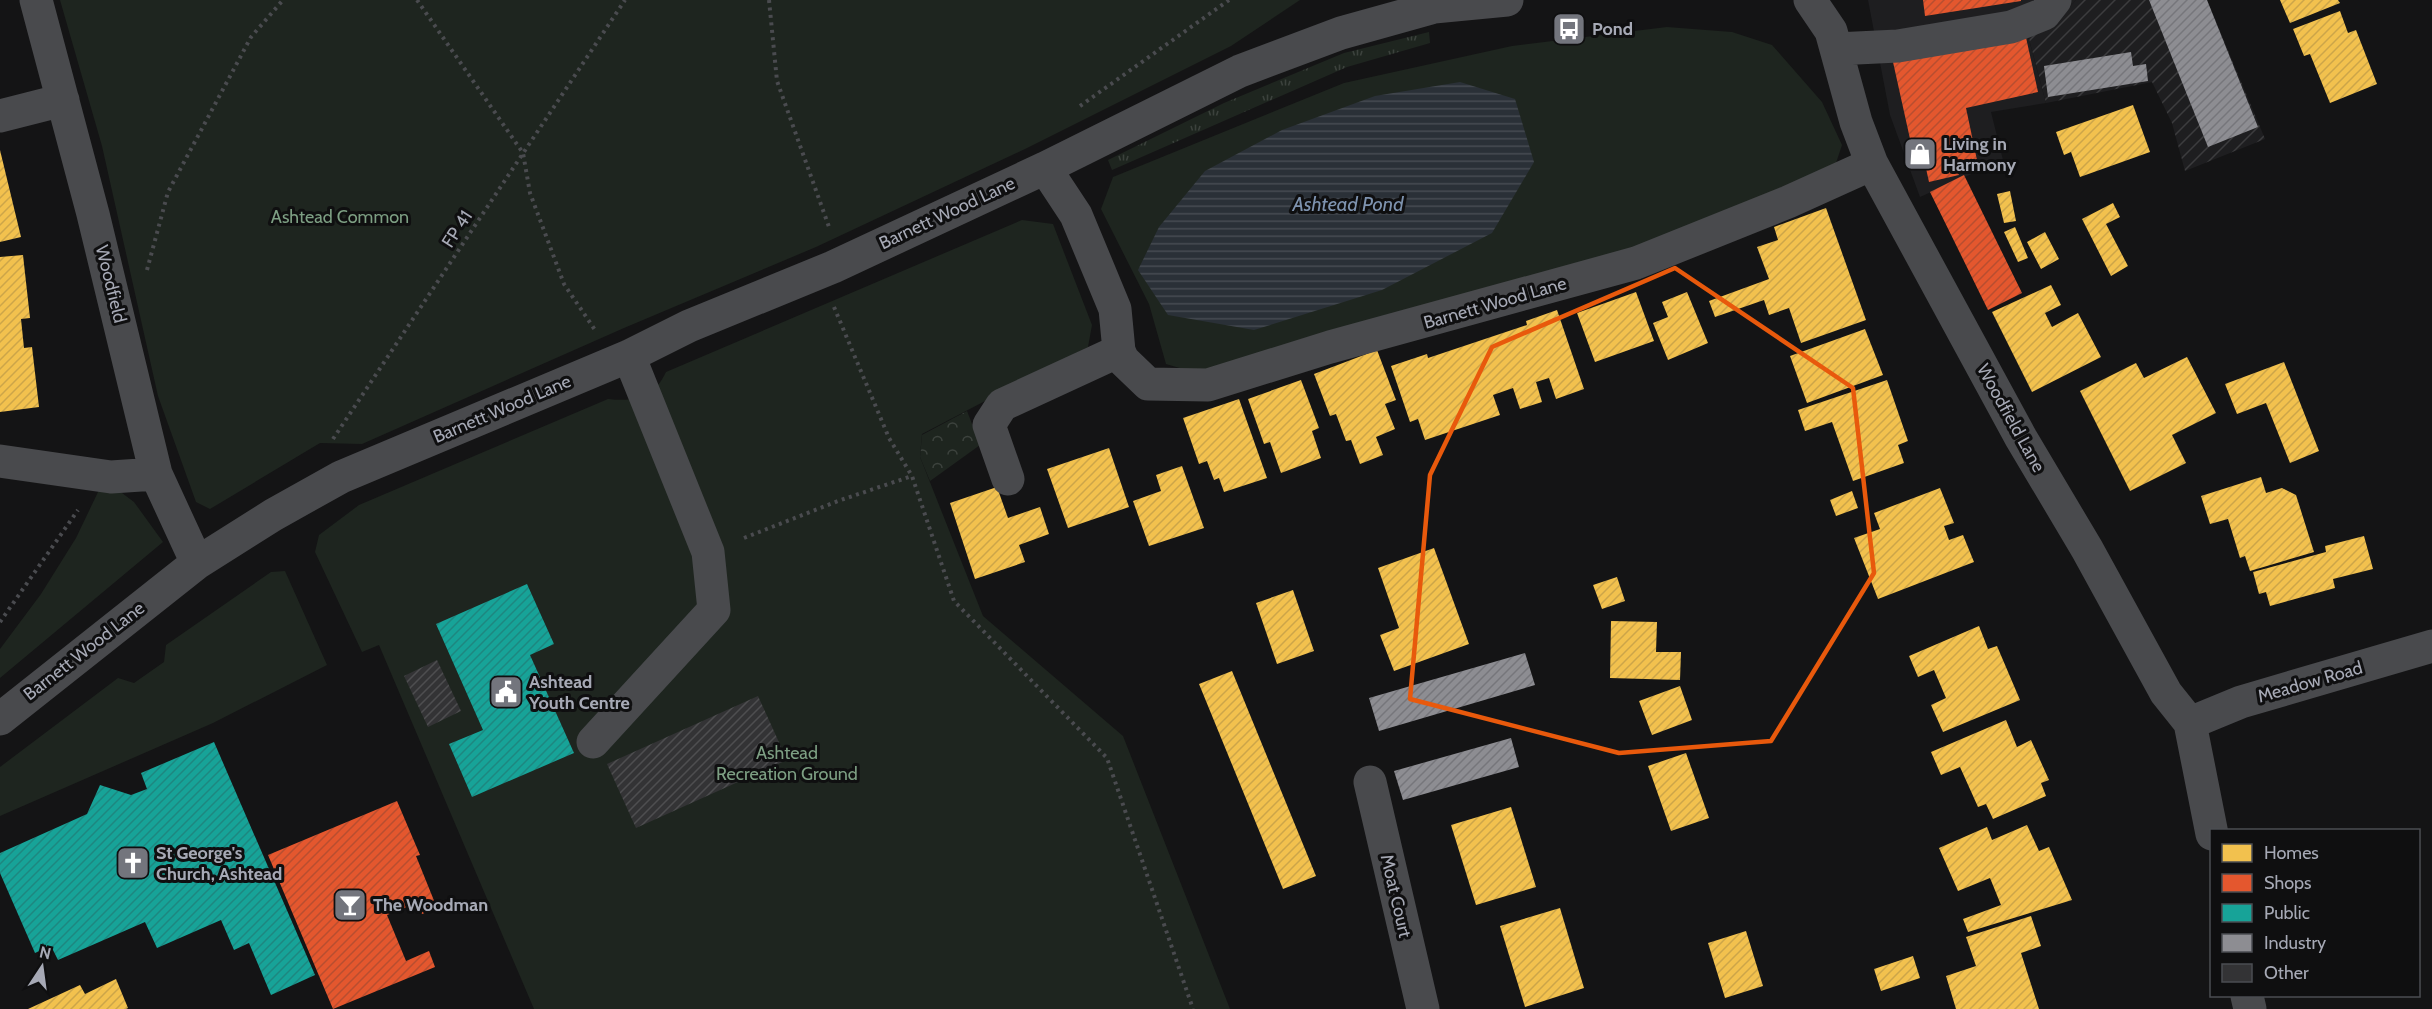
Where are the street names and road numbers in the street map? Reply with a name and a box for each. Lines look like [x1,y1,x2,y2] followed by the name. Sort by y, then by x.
[875,172,1019,254] street label: Barnett Wood Lane
[437,206,477,252] street label: FP 41
[91,243,131,325] street label: Woodfield
[1421,272,1569,334] street label: Barnett Wood Lane
[1972,360,2050,476] street label: Woodfield Lane
[430,370,574,448] street label: Barnett Wood Lane
[19,597,149,705] street label: Barnett Wood Lane
[2255,657,2365,707] street label: Meadow Road
[1376,852,1416,940] street label: Moat Court

